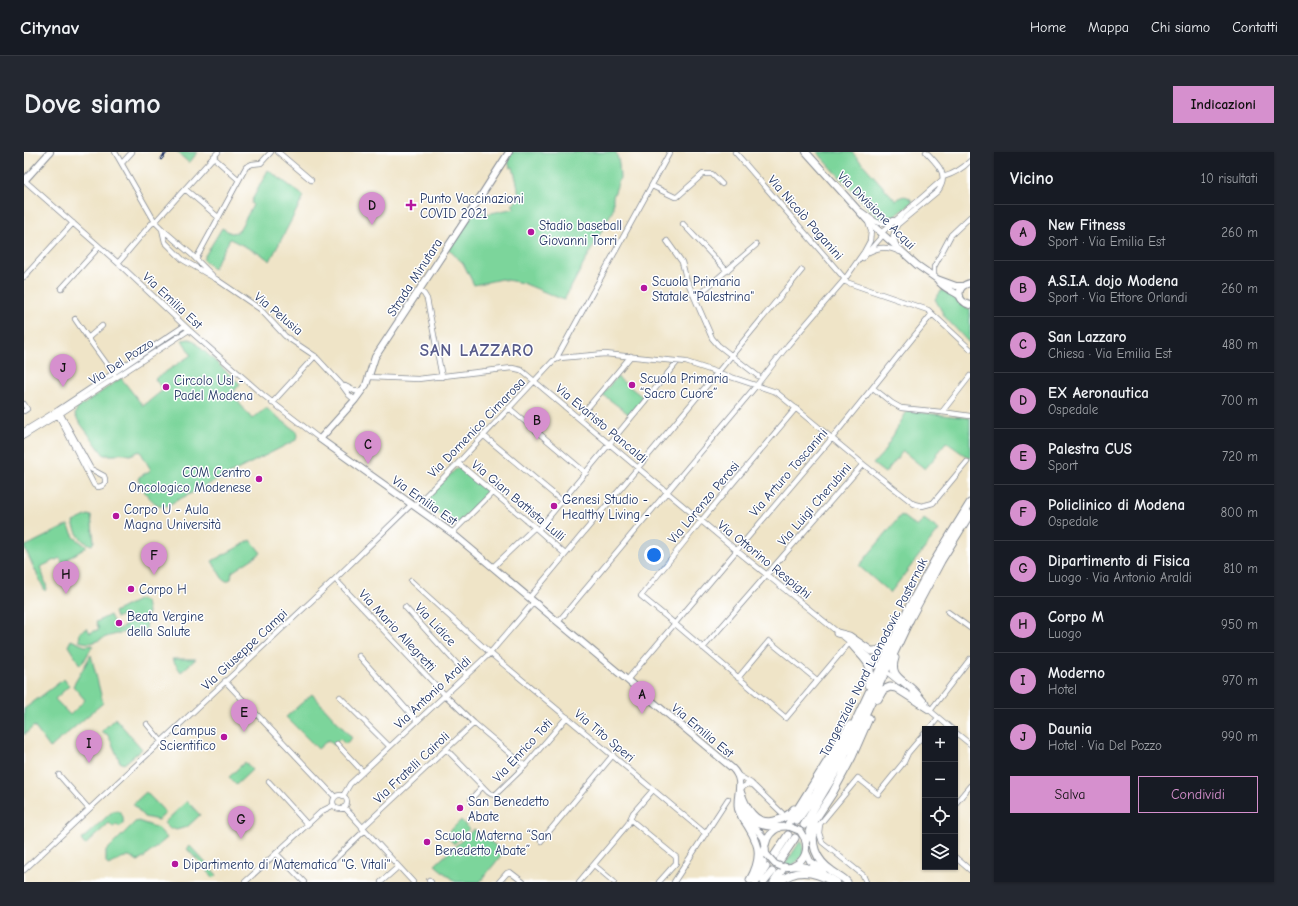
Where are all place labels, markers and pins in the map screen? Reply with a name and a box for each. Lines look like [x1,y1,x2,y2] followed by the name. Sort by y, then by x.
[420,191,524,221] place label: Punto Vaccinazioni COVID 2021
[359,192,385,225] pin: D
[405,199,417,211] marker: Punto Vaccinazioni COVID 2021
[539,218,622,248] place label: Stadio baseball Giovanni Torri
[526,227,536,237] marker: Stadio baseball Giovanni Torri
[652,274,754,304] place label: Scuola Primaria Statale "Palestrina"
[639,283,649,293] marker: Scuola Primaria Statale "Palestrina"
[50,354,76,387] pin: J
[640,371,729,401] place label: Scuola Primaria “Sacro Cuore”
[174,373,253,403] place label: Circolo Usl - Padel Modena
[627,380,637,390] marker: Scuola Primaria “Sacro Cuore”
[161,382,171,392] marker: Circolo Usl - Padel Modena
[524,407,550,440] pin: B
[355,431,381,464] pin: C
[129,465,251,495] place label: COM Centro Oncologico Modenese
[254,474,264,484] marker: COM Centro Oncologico Modenese
[562,492,650,522] place label: Genesi Studio - Healthy Living -
[549,501,559,511] marker: Genesi Studio - Healthy Living -
[124,502,221,532] place label: Corpo U - Aula Magna Università
[111,511,121,521] marker: Corpo U - Aula Magna Università
[141,542,167,575] pin: F
[53,561,79,594] pin: H
[139,582,187,597] place label: Corpo H
[126,584,136,594] marker: Corpo H
[127,609,204,639] place label: Beata Vergine della Salute
[114,618,124,628] marker: Beata Vergine della Salute
[629,681,655,714] pin: A
[231,699,257,732] pin: E
[160,723,216,753] place label: Campus Scientifico
[76,730,102,763] pin: I
[219,732,229,742] marker: Campus Scientifico
[468,794,549,824] place label: San Benedetto Abate
[455,803,465,813] marker: San Benedetto Abate
[228,806,254,839] pin: G
[435,828,552,858] place label: Scuola Materna “San Benedetto Abate”
[422,837,432,847] marker: Scuola Materna “San Benedetto Abate”
[183,857,390,872] place label: Dipartimento di Matematica "G. Vitali"
[170,859,180,869] marker: Dipartimento di Matematica "G. Vitali"

